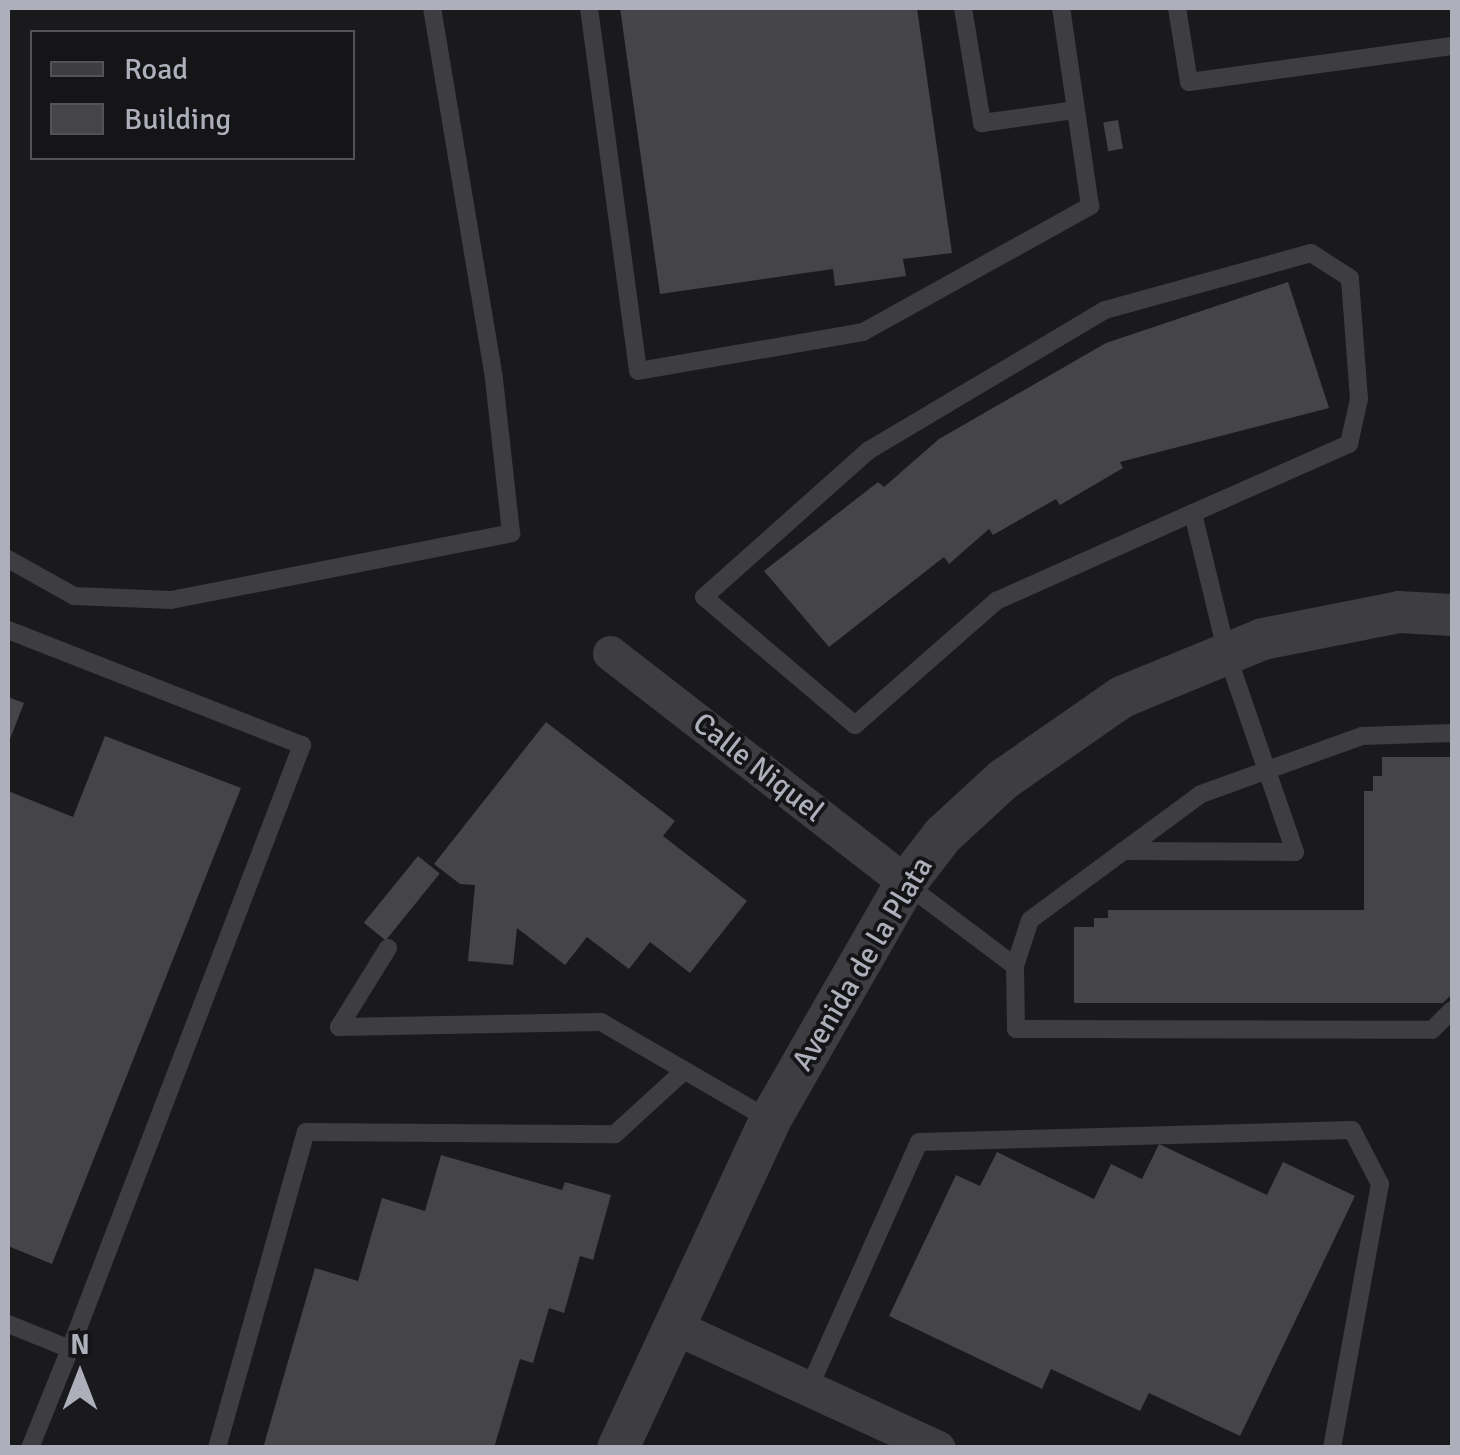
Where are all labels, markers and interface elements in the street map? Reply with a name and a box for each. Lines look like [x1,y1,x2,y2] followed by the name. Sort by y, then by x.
[30,30,355,160] legend
[124,51,188,88] text: Road
[124,101,231,138] text: Building
[685,706,831,830] street label: Calle Niquel
[785,851,941,1077] street label: Avenida de la Plata
[30,1325,130,1425] north arrow
[70,1328,90,1362] text: N

